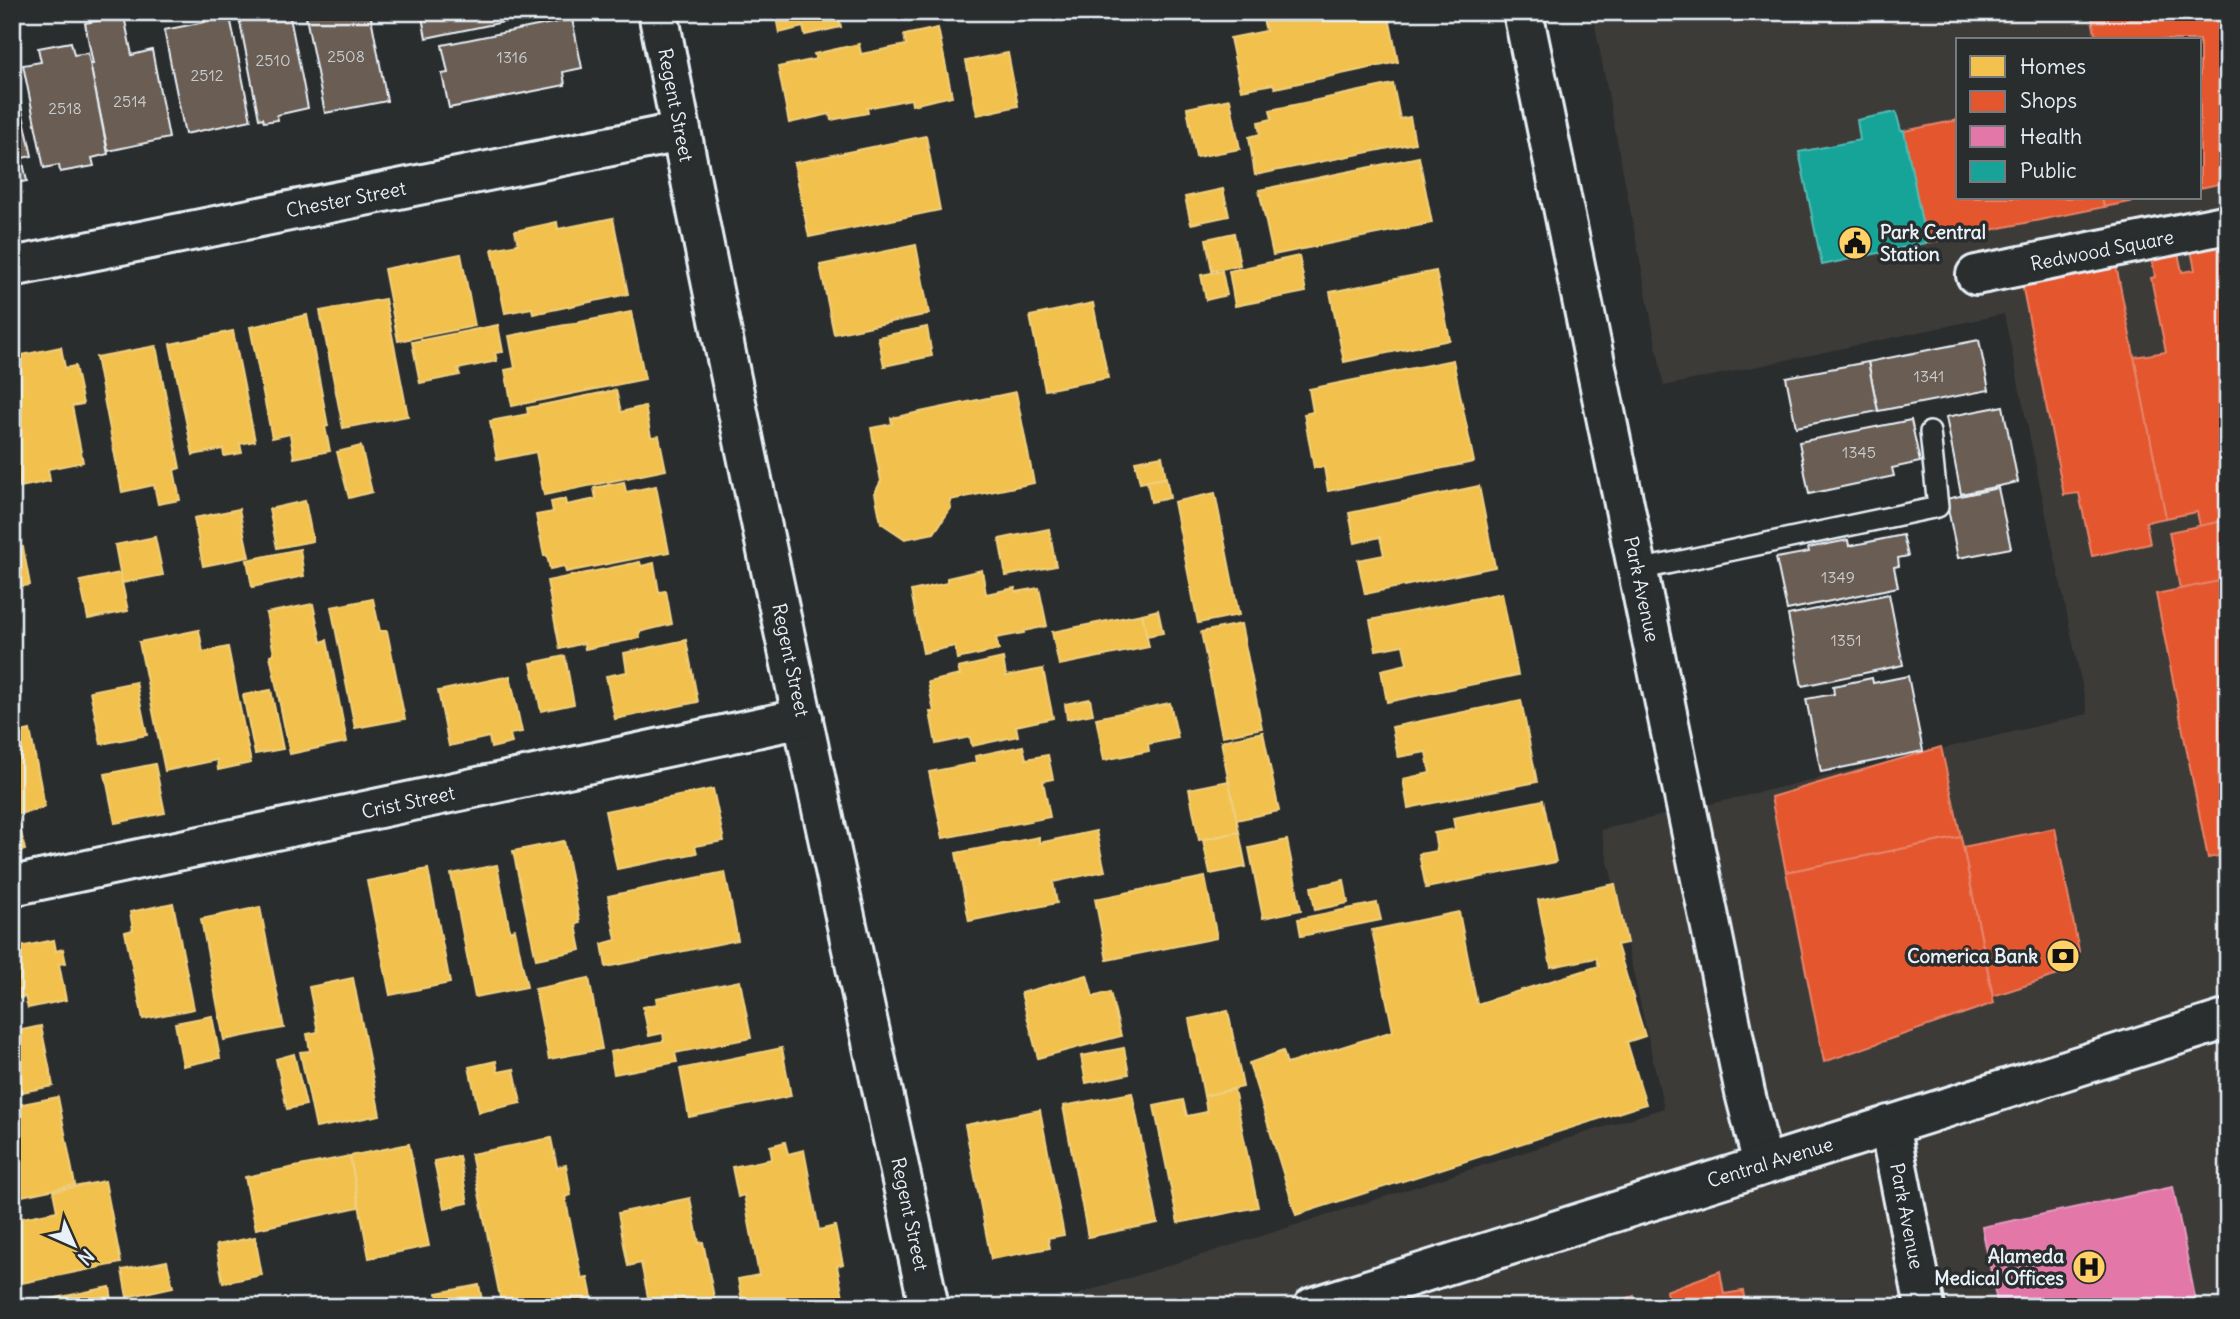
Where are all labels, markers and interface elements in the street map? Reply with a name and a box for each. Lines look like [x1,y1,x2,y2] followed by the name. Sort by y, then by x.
[1956,38,2202,200] legend
[327,46,365,66] house number: 2508
[653,46,699,164] street label: Regent Street
[497,47,527,67] house number: 1316
[256,50,290,70] house number: 2510
[2020,53,2086,80] text: Homes
[190,65,224,85] house number: 2512
[2020,87,2077,114] text: Shops
[113,91,147,111] house number: 2514
[48,98,82,118] house number: 2518
[2020,123,2082,150] text: Health
[2020,157,2077,184] text: Public
[284,176,408,222] street label: Chester Street
[1880,220,1986,266] place label: Park Central Station
[1836,224,1874,262] public building icon: Park Central Station
[2028,224,2176,276] street label: Redwood Square
[1914,366,1944,386] house number: 1341
[1842,442,1876,462] house number: 1345
[1619,534,1665,644] street label: Park Avenue
[1821,567,1855,587] house number: 1349
[767,601,815,719] street label: Regent Street
[1831,630,1862,650] house number: 1351
[359,780,457,824] street label: Crist Street
[2044,937,2082,975] bank icon: Comerica Bank
[1907,944,2038,968] place label: Comerica Bank
[1704,1131,1836,1193] street label: Central Avenue
[886,1155,934,1273] street label: Regent Street
[1885,1161,1929,1271] street label: Park Avenue
[38,1210,108,1280] north arrow
[73,1244,99,1270] text: N
[1934,1244,2064,1290] place label: Alameda Medical Offices
[2070,1248,2108,1286] hospital icon: Alameda Medical Offices

